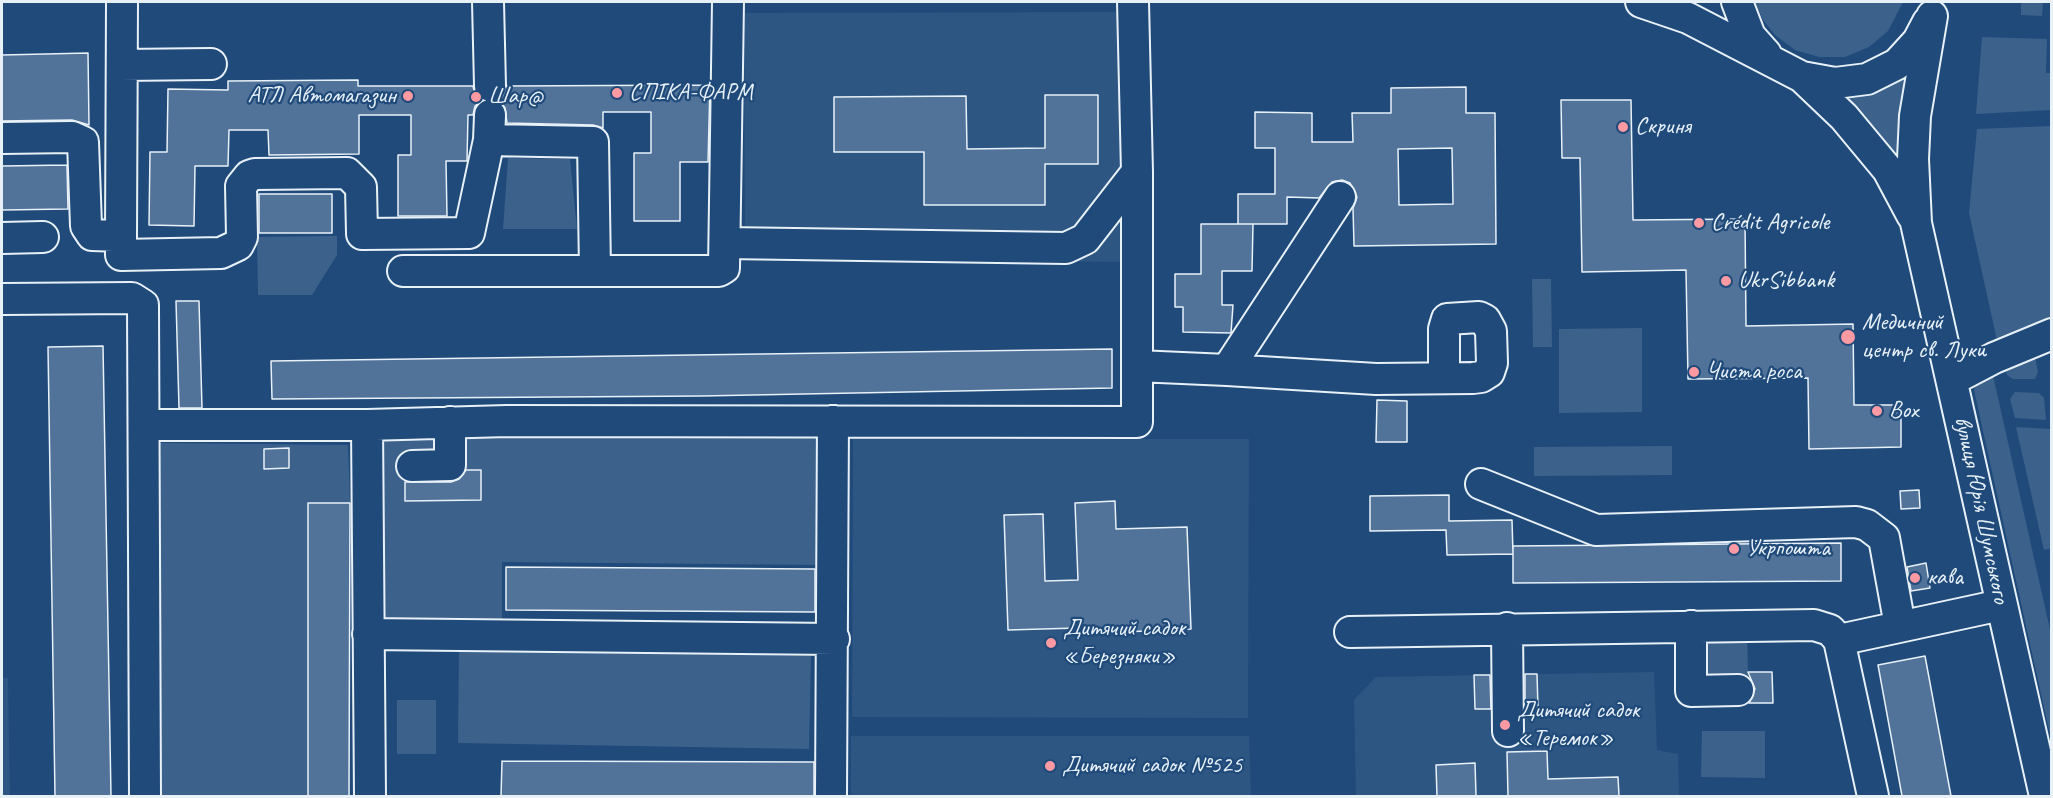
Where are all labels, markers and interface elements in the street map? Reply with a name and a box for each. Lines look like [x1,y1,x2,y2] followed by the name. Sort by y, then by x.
[629,79,753,107] place label: СПІКА-ФАРМ
[247,82,396,110] place label: АТЛ Автомагазин
[488,83,542,111] place label: Шар@
[610,86,624,100] marker: СПІКА-ФАРМ
[401,89,415,103] marker: АТЛ Автомагазин
[469,90,483,104] marker: Шар@
[1635,113,1691,141] place label: Скриня
[1616,120,1630,134] marker: Скриня
[1711,209,1829,237] place label: Crédit Agricole
[1692,216,1706,230] marker: Crédit Agricole
[1738,267,1834,295] place label: UkrSibbank
[1719,274,1733,288] marker: UkrSibbank
[1862,309,1986,365] place label: Медичний центр св. Луки
[1839,328,1857,346] marker: Медичний центр св. Луки
[1706,358,1802,386] place label: Чиста роса
[1687,365,1701,379] marker: Чиста роса
[1889,397,1918,425] place label: Box
[1870,404,1884,418] marker: Box
[1947,414,2015,606] street label: вулиця Юрія Шумського
[1746,535,1830,563] place label: Укрпошта
[1727,542,1741,556] marker: Укрпошта
[1927,564,1963,592] place label: кава
[1908,571,1922,585] marker: кава
[1063,615,1185,671] place label: Дитячий садок «Березняки»
[1044,636,1058,650] marker: Дитячий садок «Березняки»
[1517,697,1639,753] place label: Дитячий садок «Теремок»
[1498,718,1512,732] marker: Дитячий садок «Теремок»
[1062,752,1242,780] place label: Дитячий садок №525
[1043,759,1057,773] marker: Дитячий садок №525

